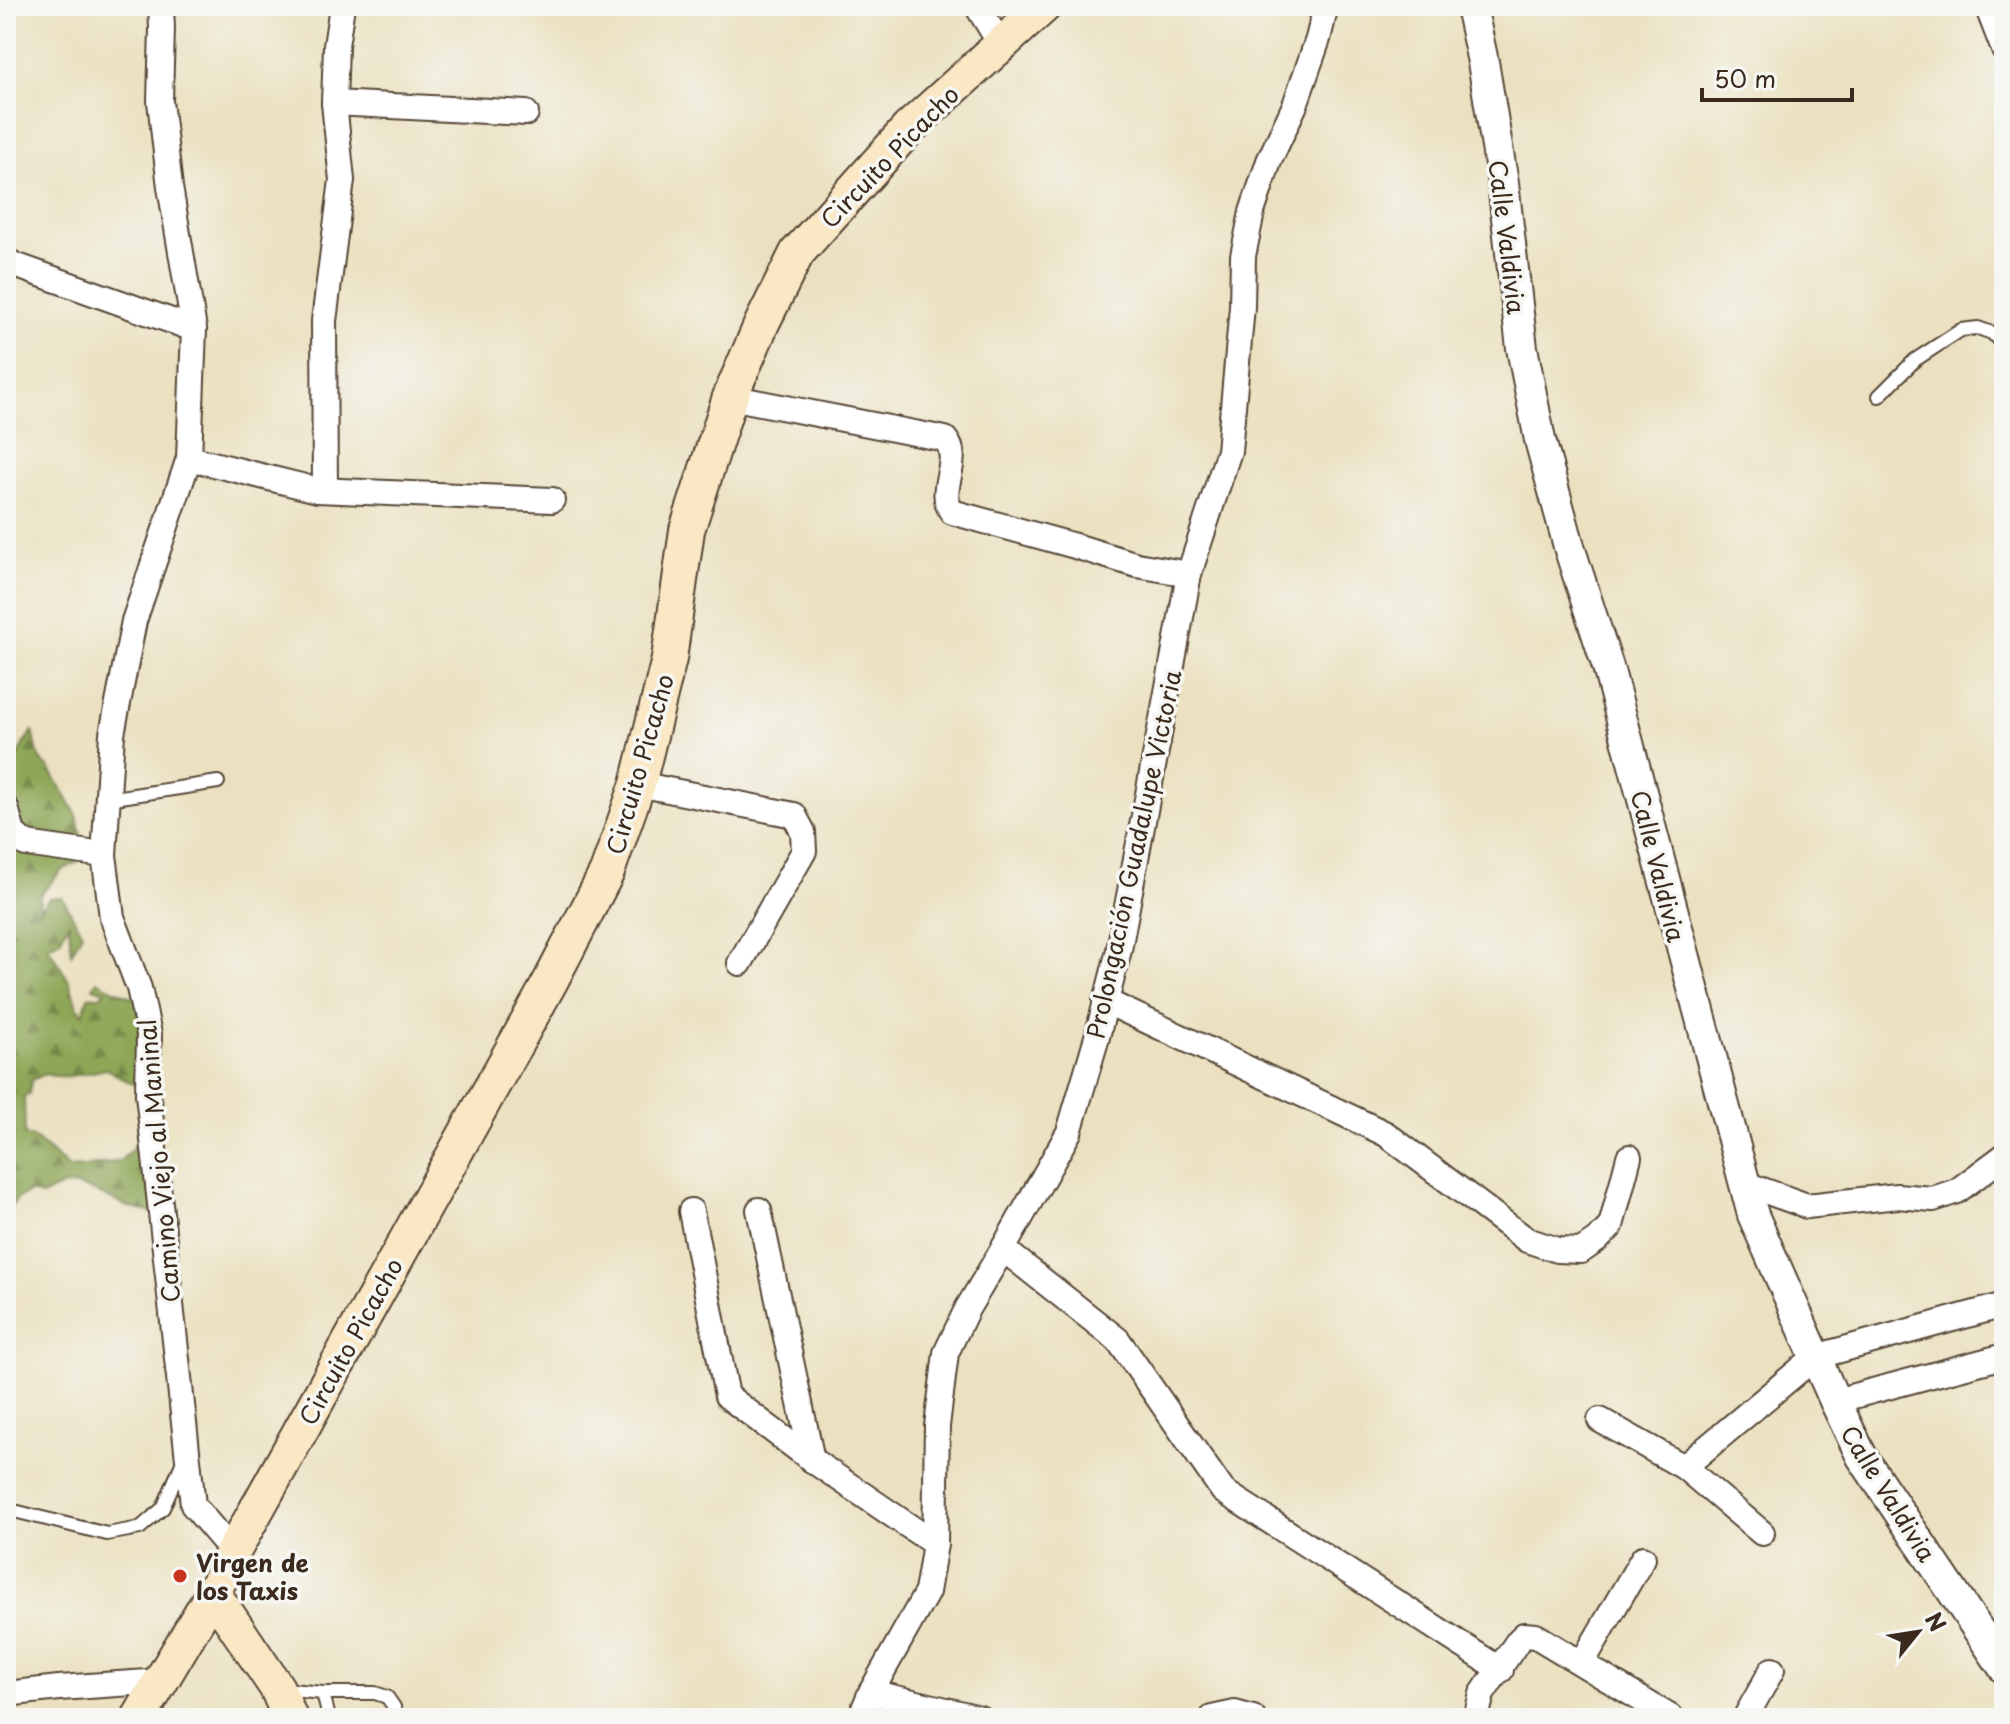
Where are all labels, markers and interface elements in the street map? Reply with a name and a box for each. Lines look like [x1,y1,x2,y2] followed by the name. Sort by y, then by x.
[1702,52,1852,102] scale bar
[1714,60,1776,96] text: 50 m
[811,76,967,236] street label: Circuito Picacho
[1481,158,1535,316] street label: Calle Valdivia
[1076,666,1190,1042] street label: Prolongación Guadalupe Victoria
[596,669,682,859] street label: Circuito Picacho
[1623,786,1695,946] street label: Calle Valdivia
[128,1018,188,1304] street label: Camino Viejo al Maninal
[289,1251,411,1431] street label: Circuito Picacho
[1833,1418,1945,1568] street label: Calle Valdivia
[196,1544,309,1608] place label: Virgen de los Taxis
[171,1567,189,1585] marker: Virgen de los Taxis
[1878,1592,1958,1672] north arrow
[1918,1605,1955,1637] text: N

